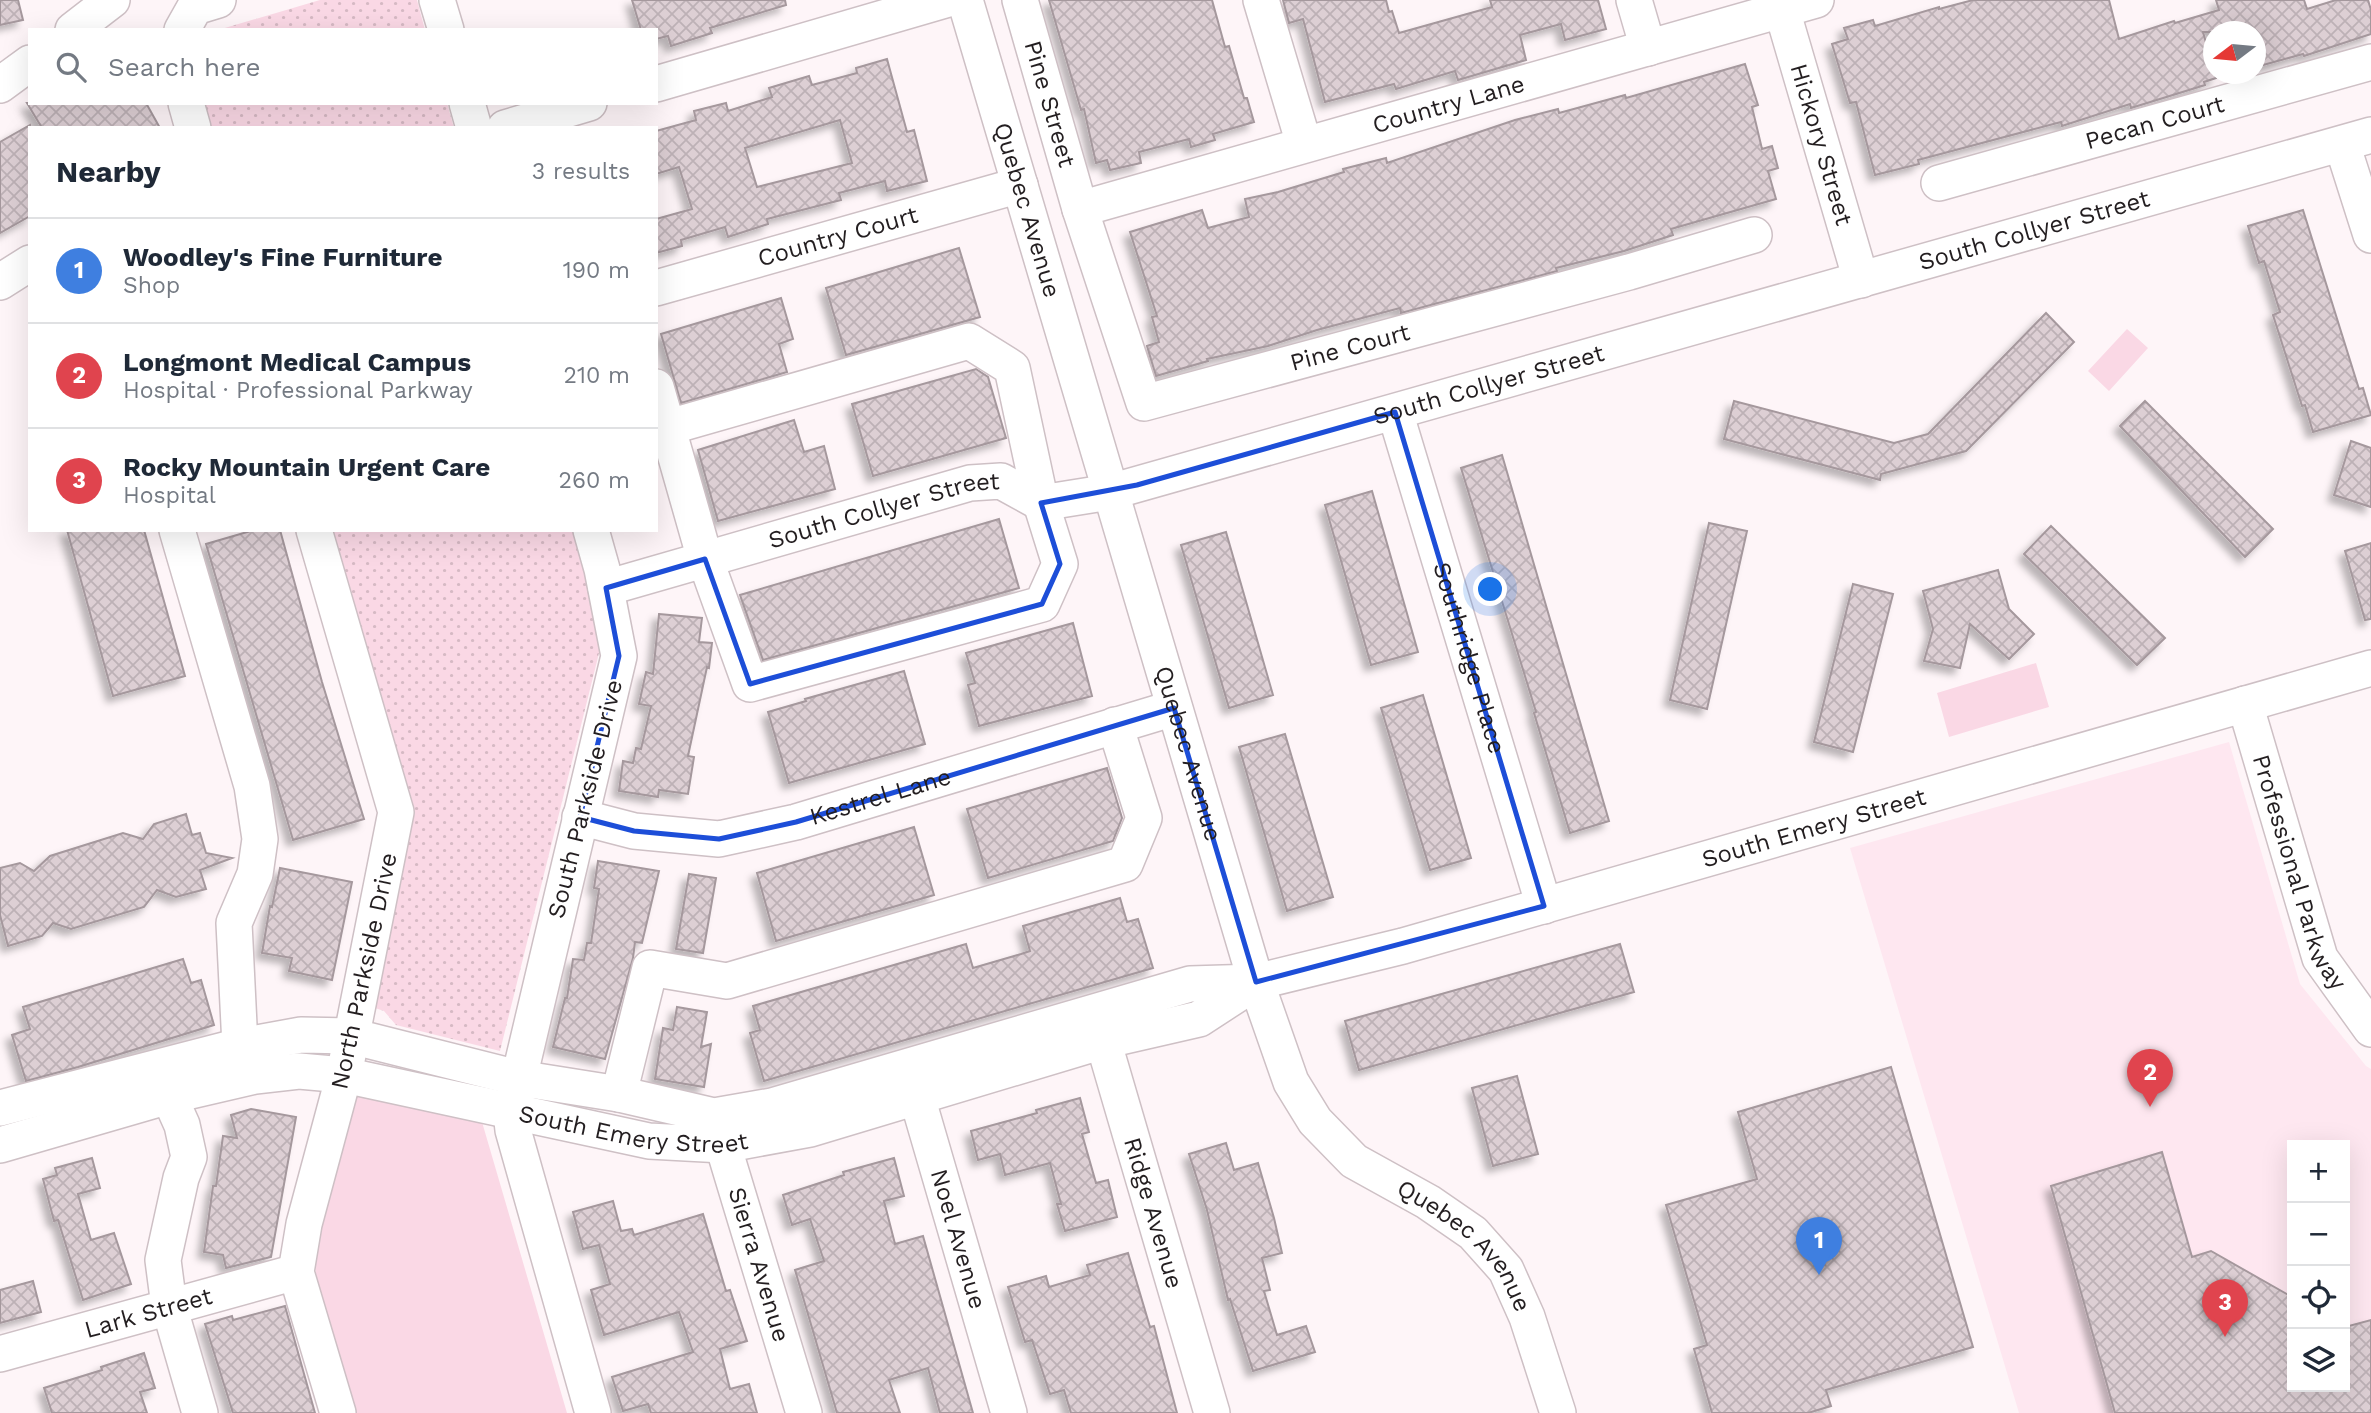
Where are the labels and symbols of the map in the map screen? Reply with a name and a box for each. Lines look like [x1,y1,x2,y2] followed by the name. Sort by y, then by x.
[2203,21,2266,84] north arrow
[1018,37,1081,170] street label: Pine Street
[1784,60,1858,229] street label: Hickory Street
[1369,69,1528,139] street label: Country Lane
[2082,90,2227,155] street label: Pecan Court
[988,119,1066,301] street label: Quebec Avenue
[1916,184,2153,276] street label: South Collyer Street
[755,201,921,272] street label: Country Court
[1287,318,1413,377] street label: Pine Court
[1370,339,1607,431] street label: South Collyer Street
[765,467,1000,554] street label: South Collyer Street
[1427,559,1511,757] street label: Southridge Place
[1473,572,1507,606] your location
[1149,663,1227,844] street label: Quebec Avenue
[542,677,628,921] street label: South Parkside Drive
[2247,751,2353,996] street label: Professional Parkway
[806,762,954,831] street label: Kestrel Lane
[1699,783,1929,873] street label: South Emery Street
[325,850,403,1092] street label: North Parkside Drive
[2127,1049,2173,1107] pin: 2
[516,1099,750,1159] street label: South Emery Street
[1118,1134,1189,1292] street label: Ridge Avenue
[925,1166,992,1312] street label: Noel Avenue
[1392,1174,1537,1316] street label: Quebec Avenue
[723,1184,796,1345] street label: Sierra Avenue
[1796,1217,1842,1275] pin: 1
[2202,1279,2248,1337] pin: 3
[81,1282,215,1344] street label: Lark Street

